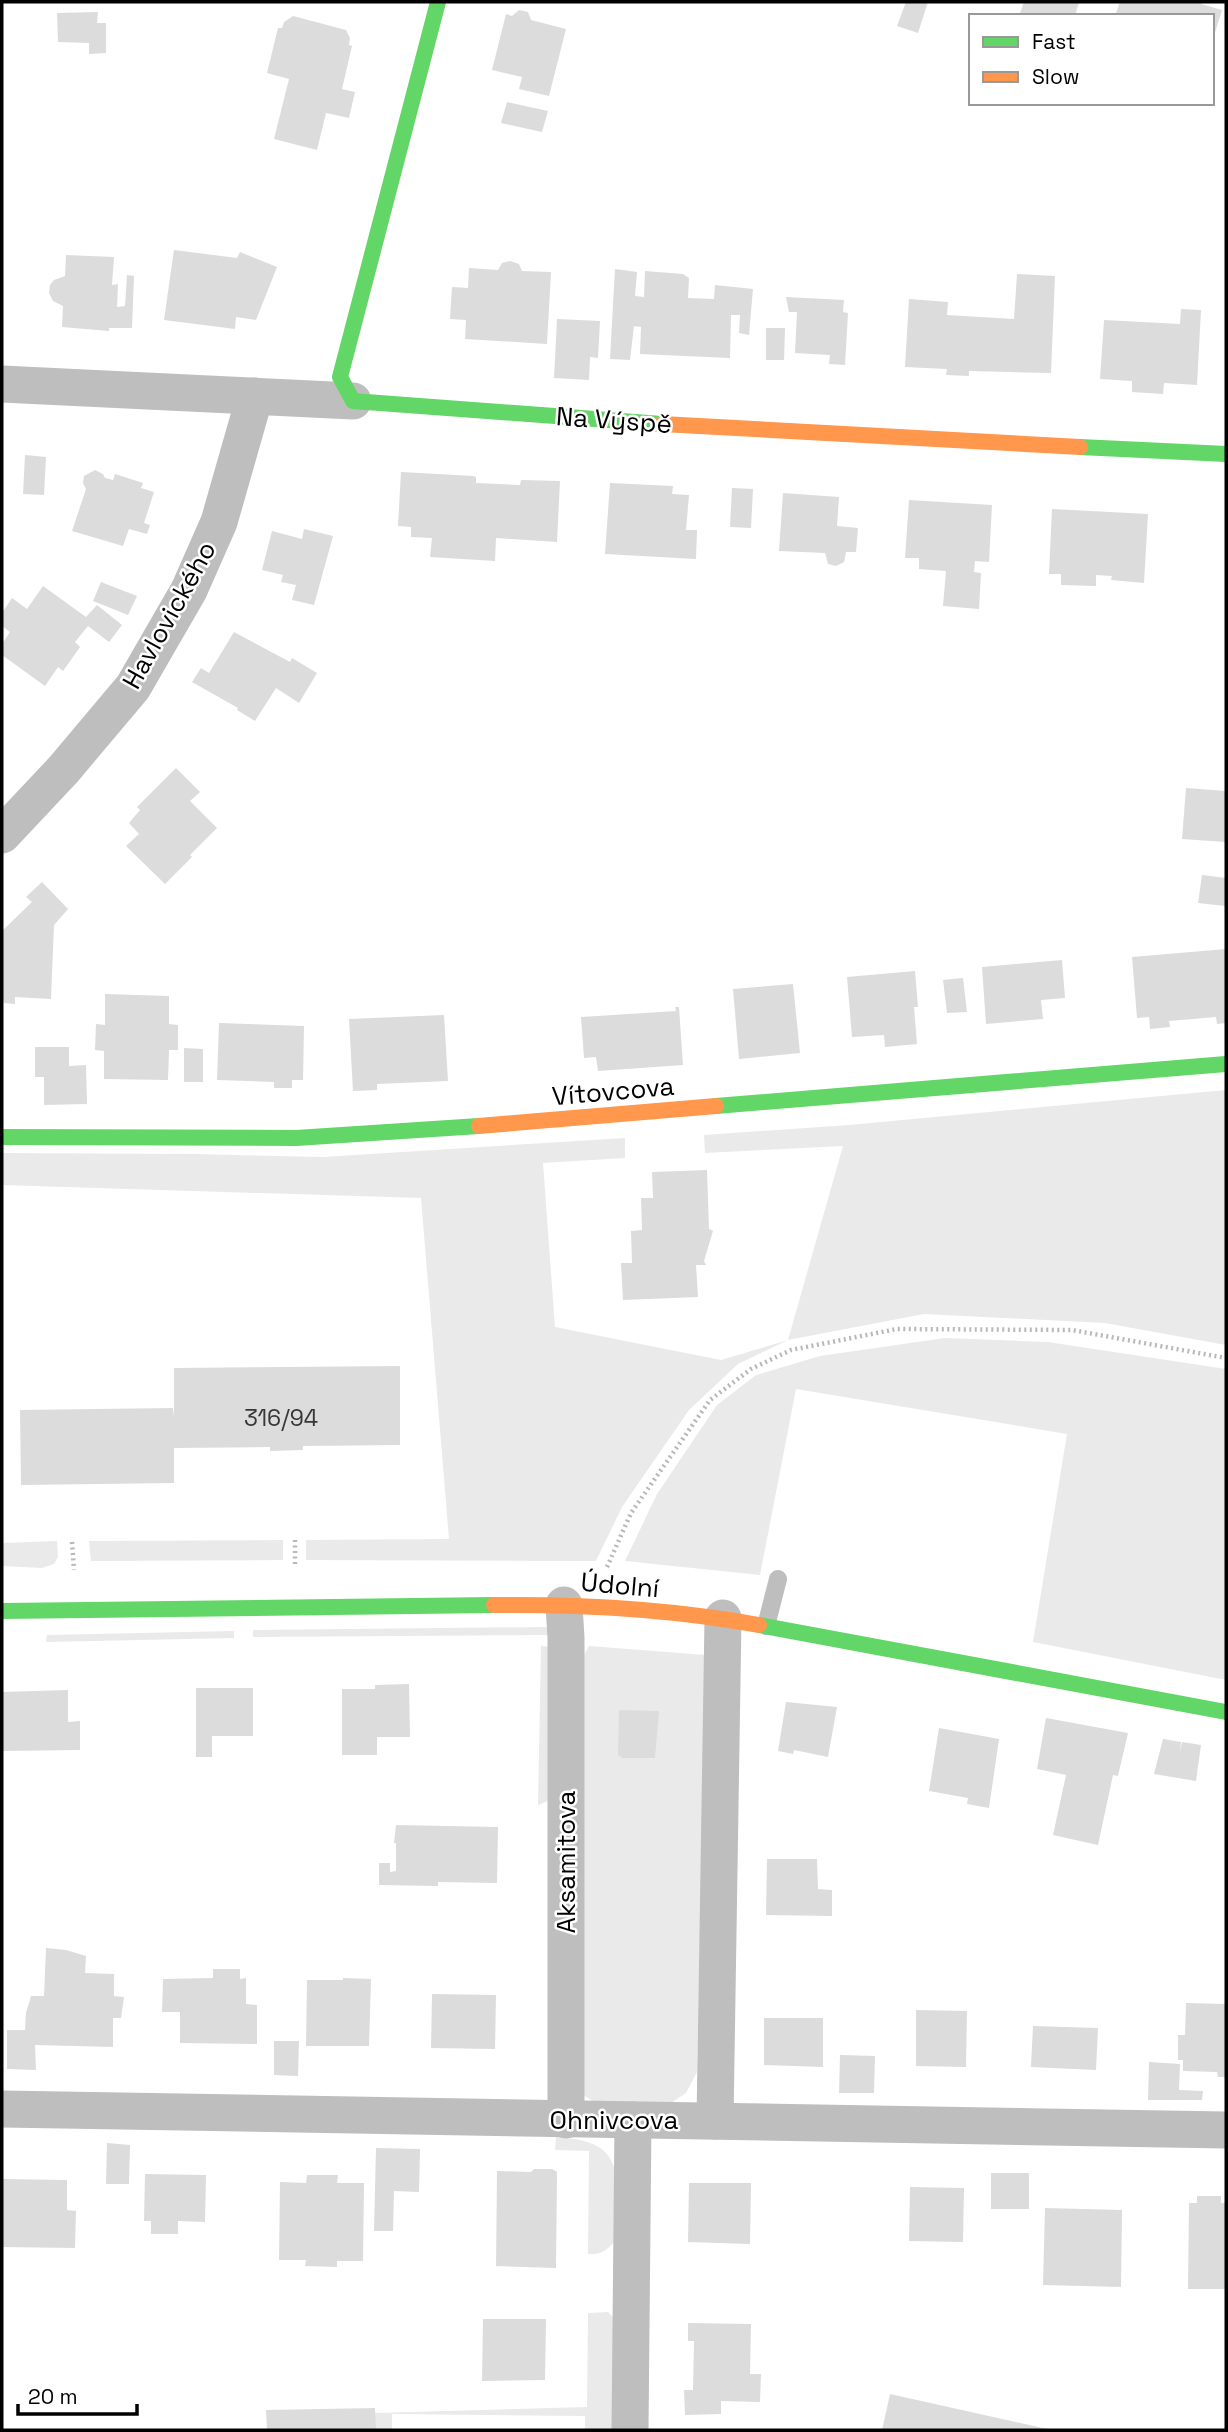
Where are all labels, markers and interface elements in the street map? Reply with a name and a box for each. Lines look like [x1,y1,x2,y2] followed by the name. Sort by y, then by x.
[969,14,1214,105] legend
[1032,28,1076,55] text: Fast
[1032,63,1080,90] text: Slow
[555,399,673,441] street label: Na Výspě
[114,535,224,695] street label: Havlovického
[550,1069,676,1113] street label: Vítovcova
[244,1403,318,1433] house number: 316/94
[579,1565,661,1605] street label: Údolní
[549,1791,583,1933] street label: Aksamitova
[550,2103,678,2137] street label: Ohnivcova
[18,2372,136,2416] scale bar
[28,2383,78,2410] text: 20 m

